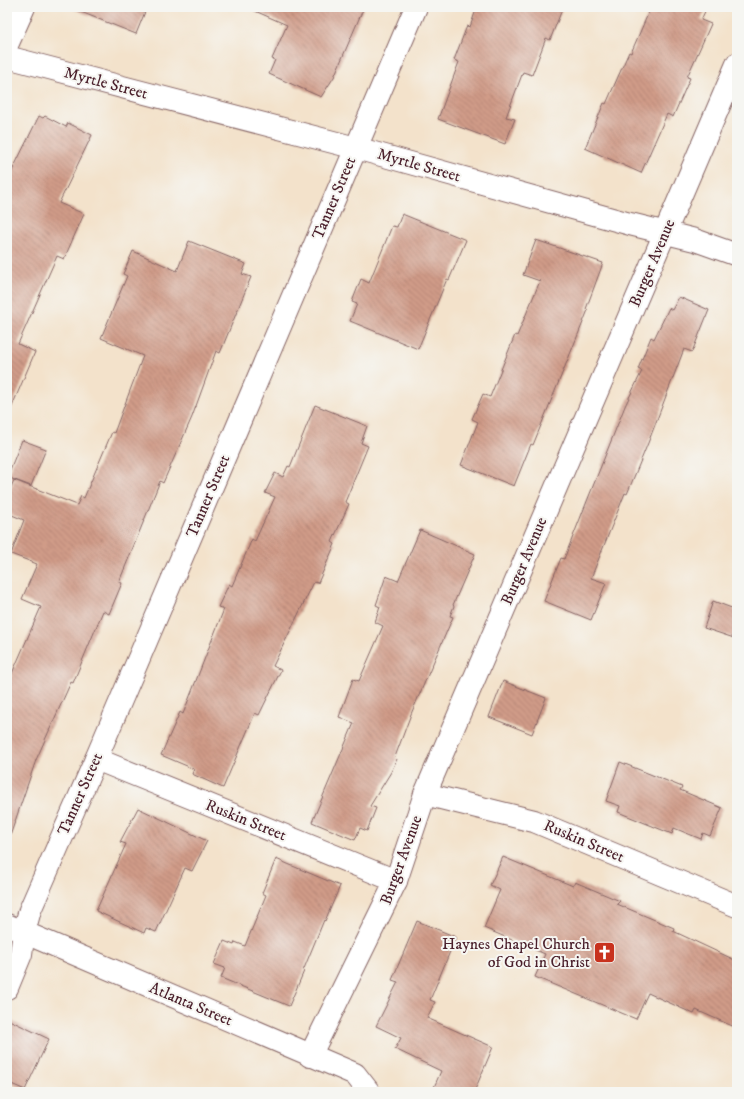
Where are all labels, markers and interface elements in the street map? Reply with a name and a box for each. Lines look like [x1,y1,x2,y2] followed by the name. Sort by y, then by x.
[62,62,150,104] street label: Myrtle Street
[375,144,463,186] street label: Myrtle Street
[308,154,360,242] street label: Tanner Street
[624,216,680,310] street label: Burger Avenue
[182,452,234,540] street label: Tanner Street
[496,514,552,608] street label: Burger Avenue
[53,750,107,838] street label: Tanner Street
[203,795,289,845] street label: Ruskin Street
[376,812,427,907] street label: Burger Avenue
[541,815,627,867] street label: Ruskin Street
[442,934,591,972] place label: Haynes Chapel Church of God in Christ
[592,940,618,966] church icon: Haynes Chapel Church of God in Christ
[146,978,236,1030] street label: Atlanta Street

